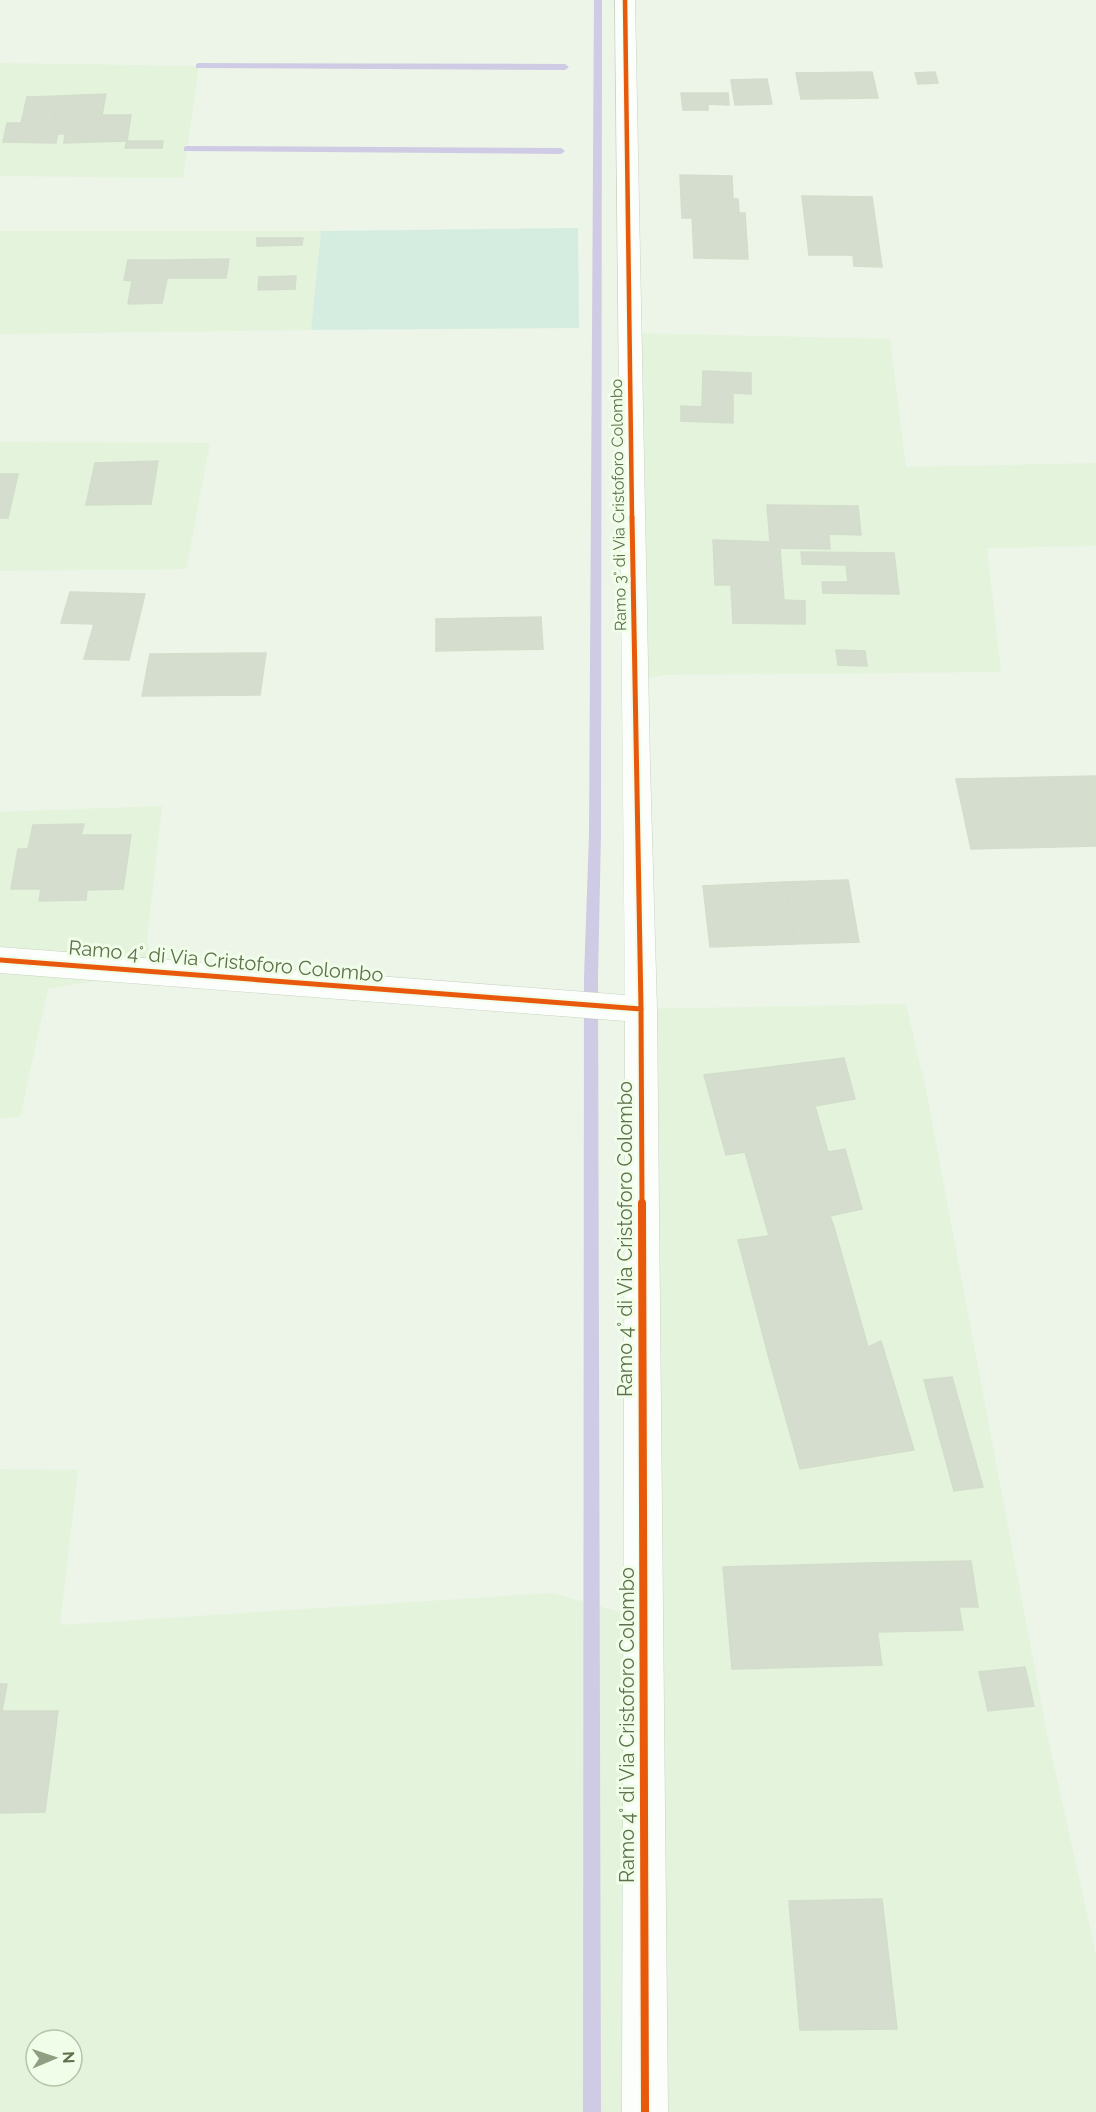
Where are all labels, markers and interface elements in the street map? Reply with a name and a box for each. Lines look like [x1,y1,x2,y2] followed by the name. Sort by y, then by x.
[607,379,630,631] street label: Ramo 3° di Via Cristoforo Colombo
[68,935,384,987] street label: Ramo 4° di Via Cristoforo Colombo
[613,1081,637,1397] street label: Ramo 4° di Via Cristoforo Colombo
[615,1567,639,1883] street label: Ramo 4° di Via Cristoforo Colombo
[24,2028,84,2088] north arrow
[59,2051,78,2064] text: N

